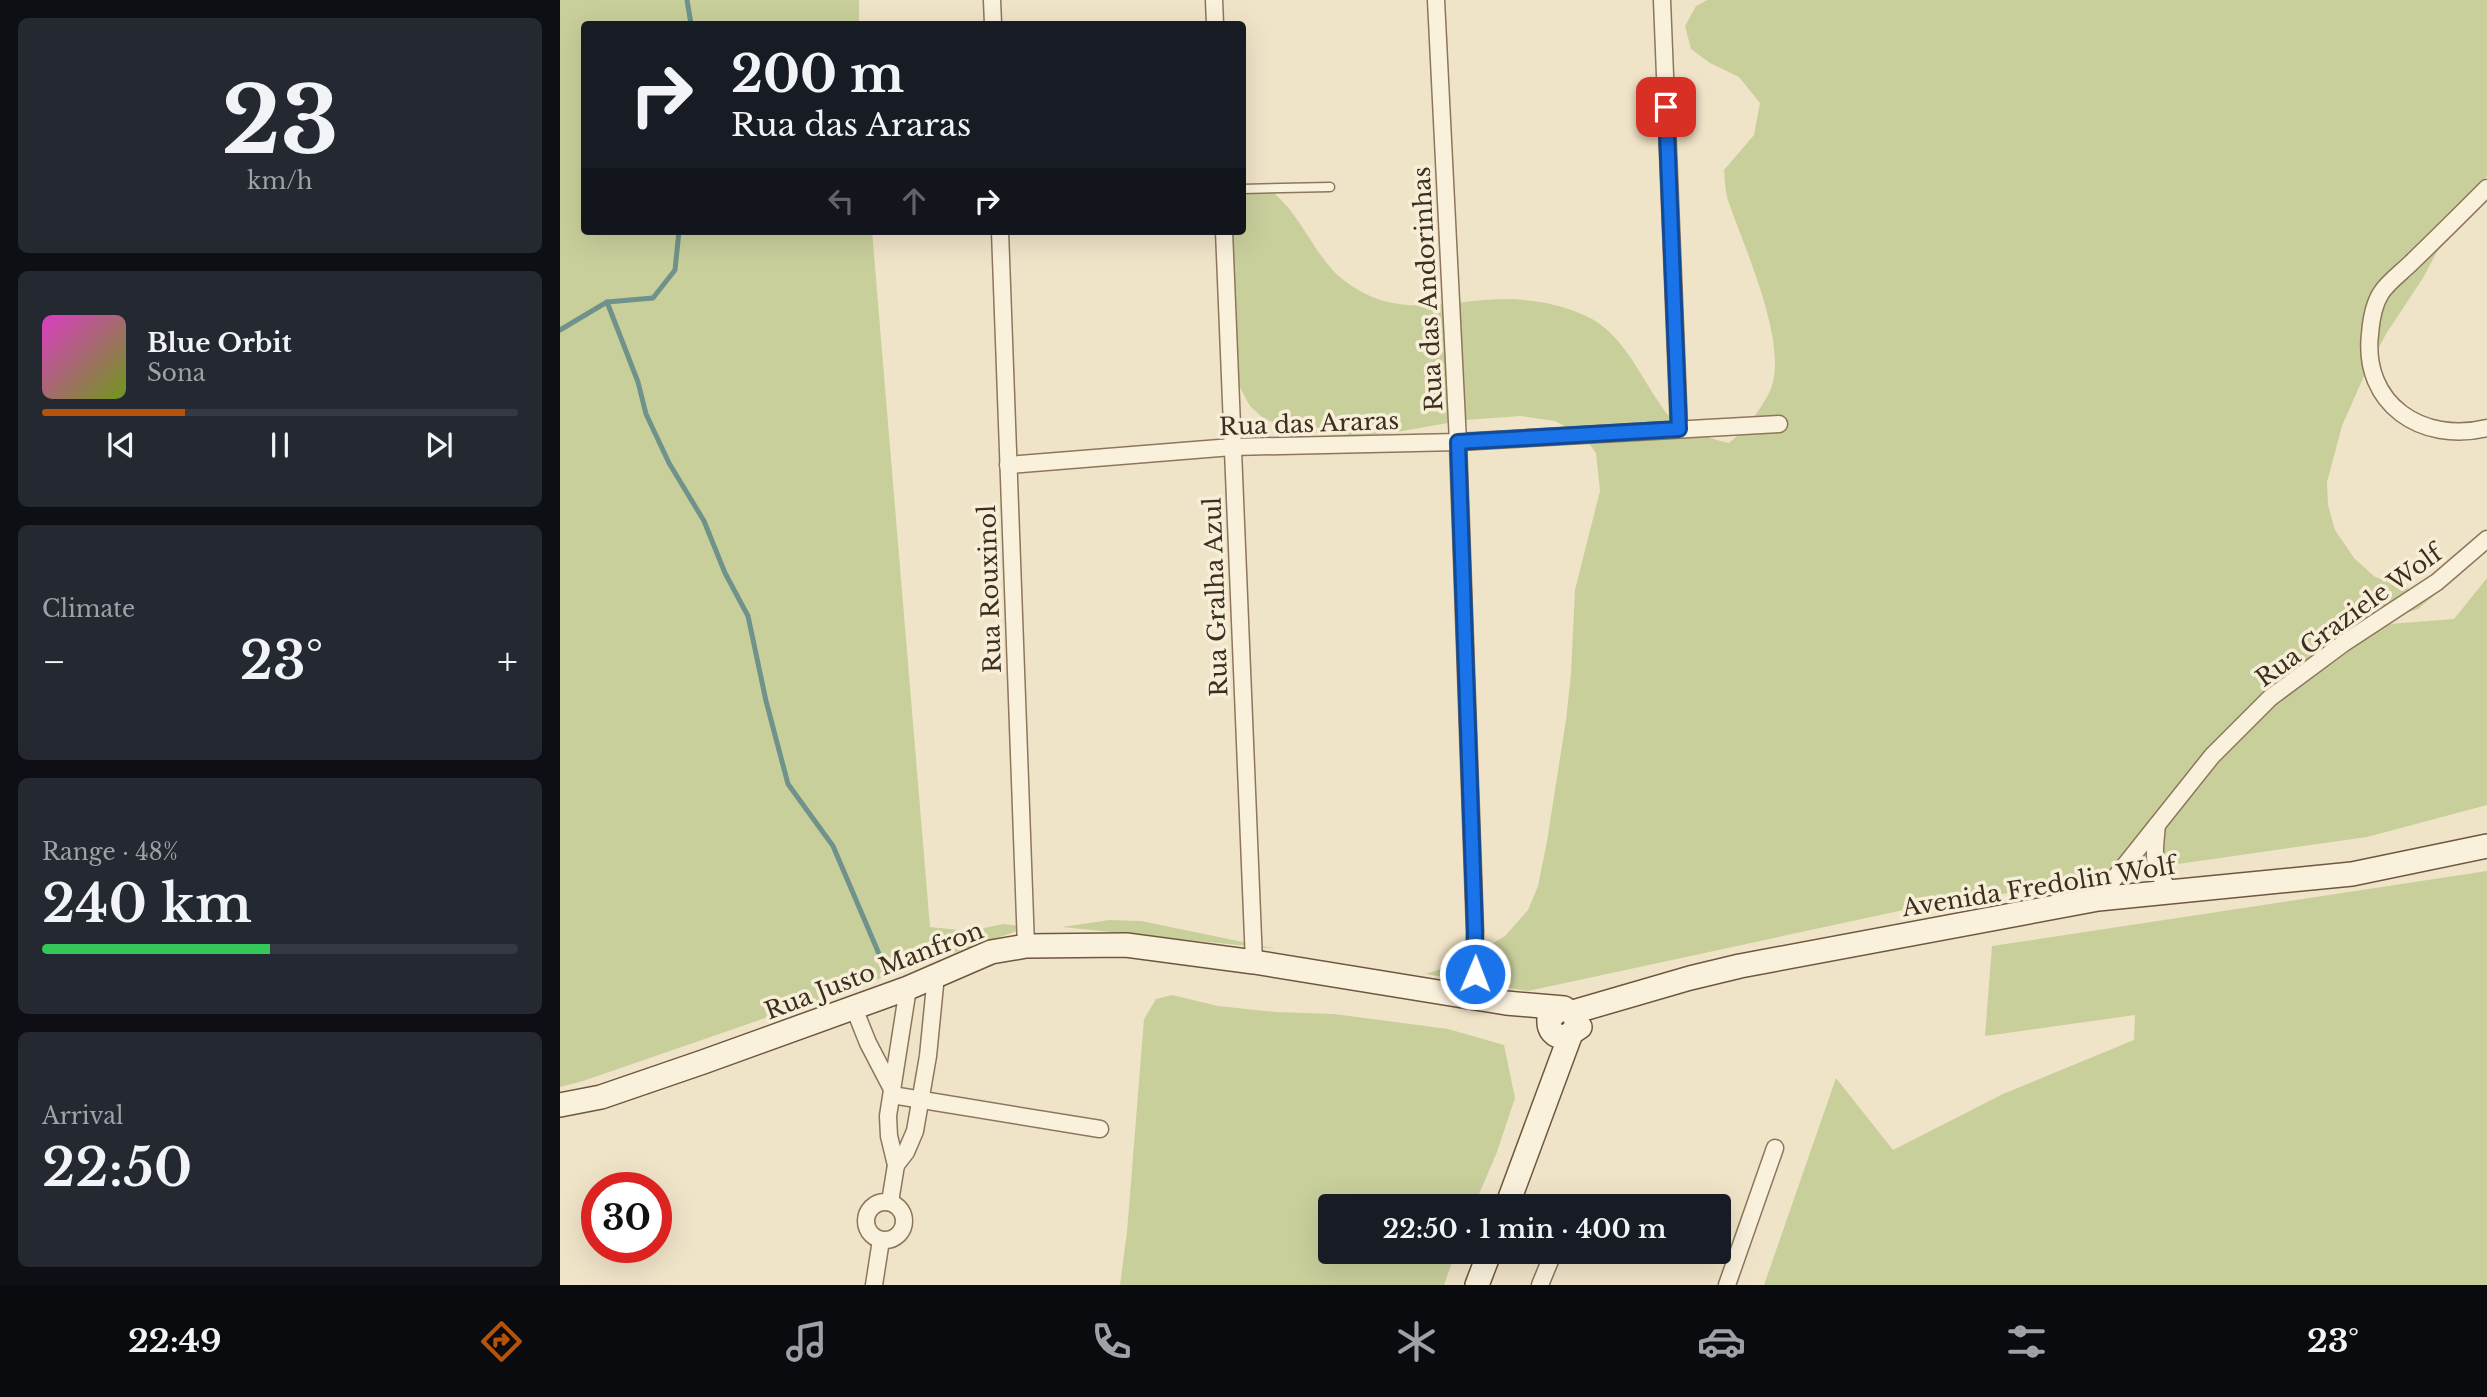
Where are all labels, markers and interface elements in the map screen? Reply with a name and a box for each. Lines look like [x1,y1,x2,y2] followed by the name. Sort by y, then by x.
[731,44,904,105] text: 200 m
[616,49,707,140] icon: right
[221,65,339,178] text: 23
[1636,77,1696,137] pin
[1647,88,1685,126] icon: arrive
[731,105,971,145] text: Rua das Araras
[1407,166,1448,412] street label: Rua das Andorinhas
[247,167,313,195] text: km/h
[822,182,860,220] icon: left
[895,182,933,220] icon: ahead
[968,182,1006,220] icon: right
[147,327,292,359] text: Blue Orbit
[147,359,205,387] text: Sona
[1218,406,1400,441] street label: Rua das Araras
[102,426,140,464] icon: previous
[261,426,299,464] icon: pause
[420,426,458,464] icon: next
[1198,497,1233,697] street label: Rua Gralha Azul
[972,504,1007,674] street label: Rua Rouxinol
[2250,536,2450,693] street label: Rua Graziele Wolf
[42,595,135,623] text: Climate
[240,629,323,693] text: 23°
[42,638,66,685] text: −
[497,638,518,685] text: +
[42,838,178,866] text: Range · 48%
[1899,850,2181,923] street label: Avenida Fredolin Wolf
[42,872,252,936] text: 240 km
[760,915,987,1026] street label: Rua Justo Manfron
[1438,937,1512,1011] position arrow
[42,1102,123,1130] text: Arrival
[42,1136,192,1200] text: 22:50
[581,1172,672,1263] speed limit sign: 30
[1383,1213,1666,1245] text: 22:50 · 1 min · 400 m
[477,1317,526,1366] icon: directions
[782,1317,831,1366] icon: music
[1087,1317,1136,1366] icon: phone
[1392,1317,1441,1366] icon: climate
[1697,1317,1746,1366] icon: car
[2002,1317,2051,1366] icon: filters
[128,1321,222,1361] text: 22:49
[2307,1321,2359,1361] text: 23°

